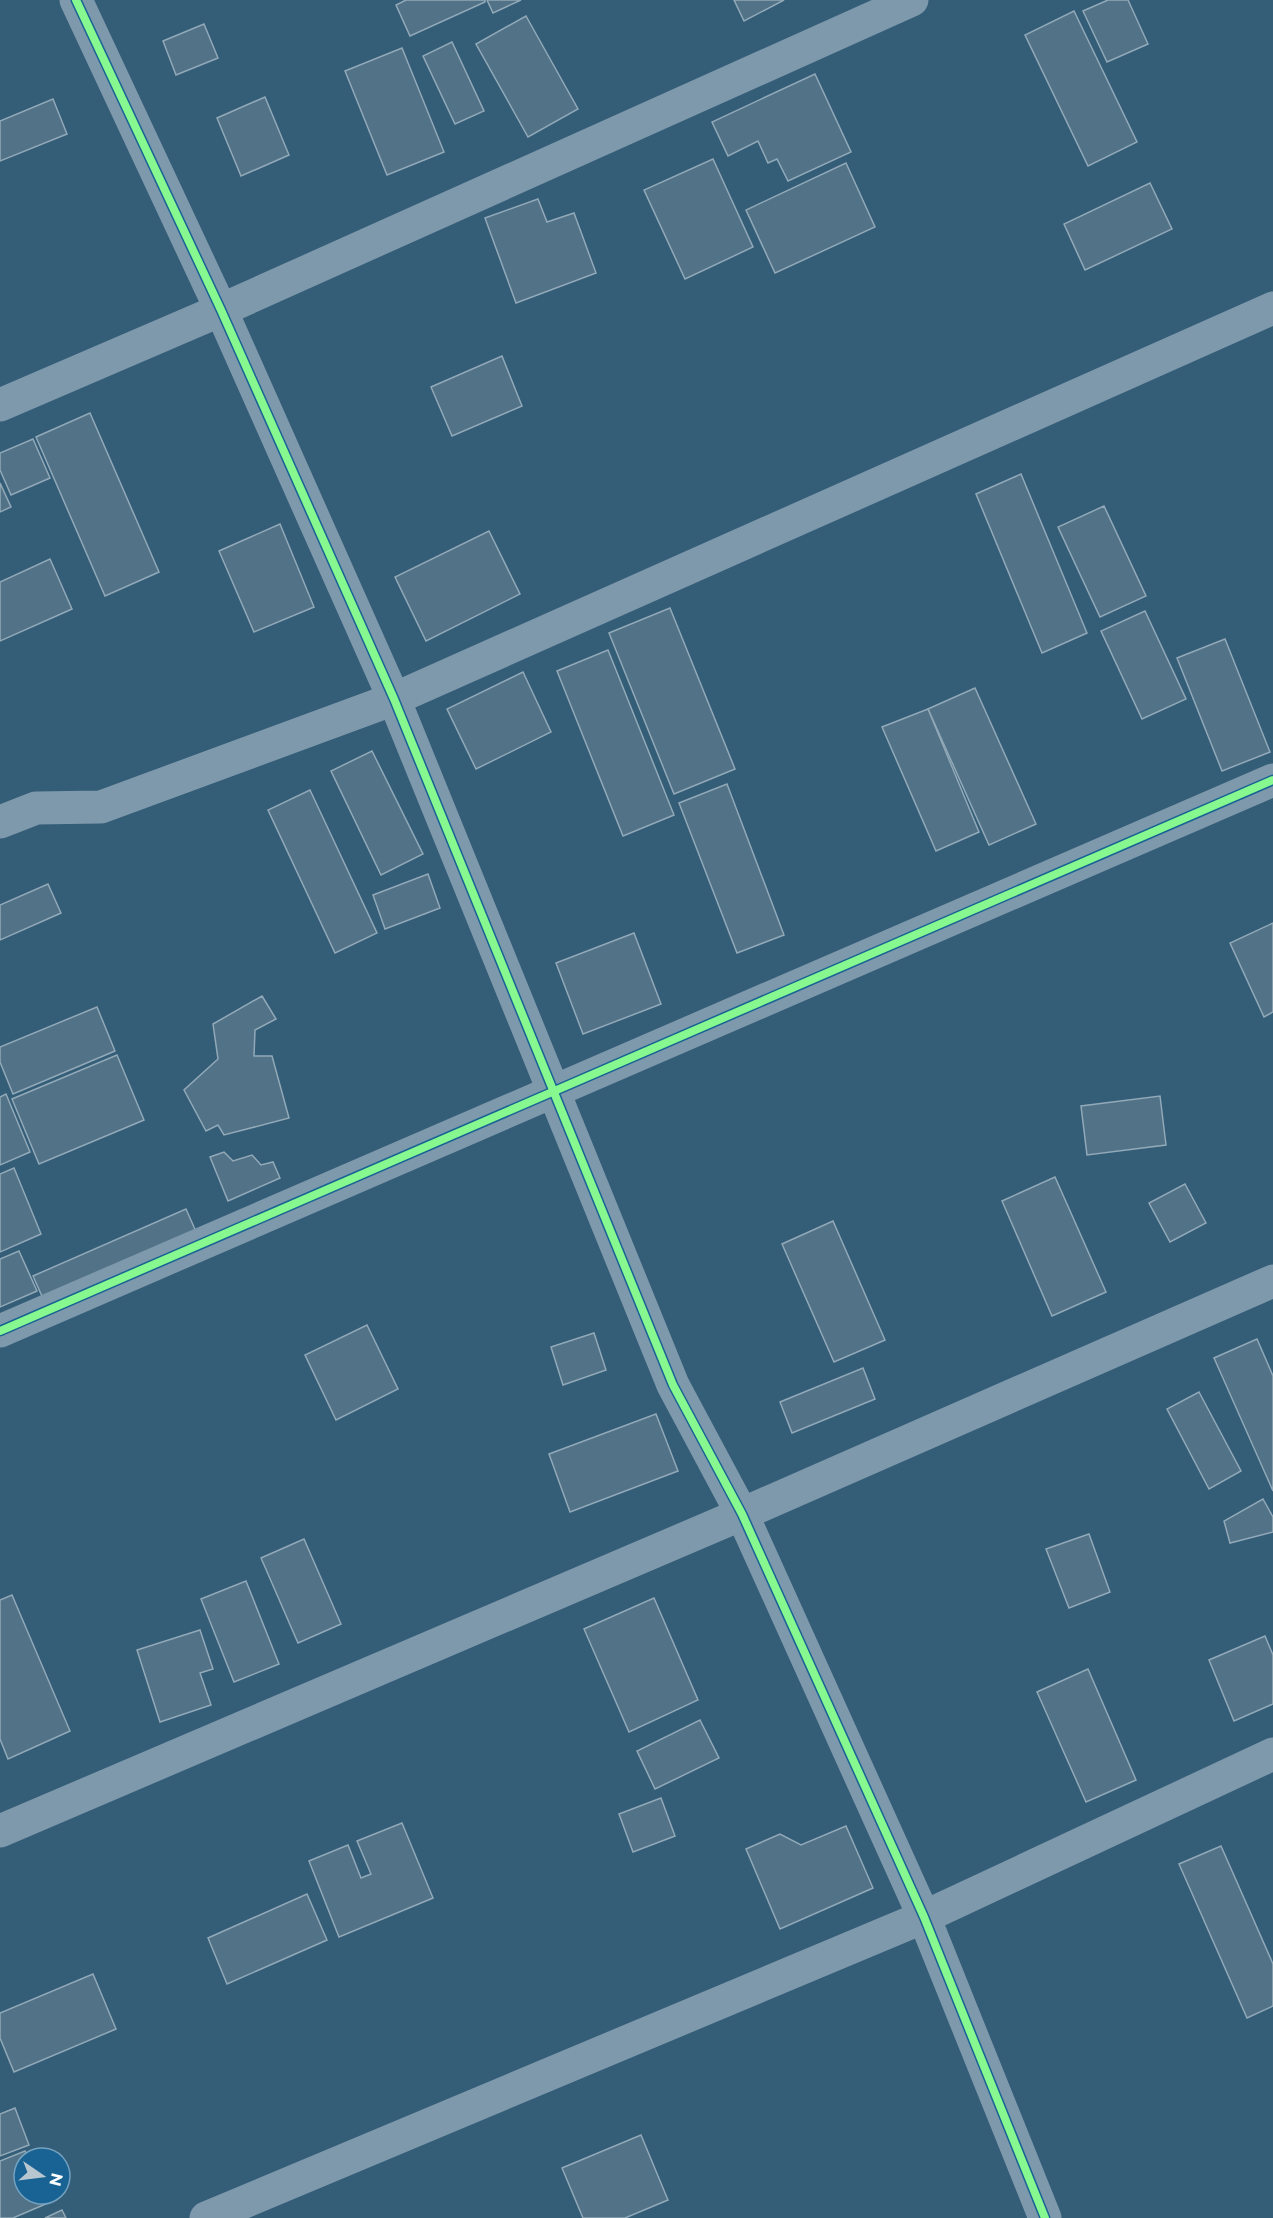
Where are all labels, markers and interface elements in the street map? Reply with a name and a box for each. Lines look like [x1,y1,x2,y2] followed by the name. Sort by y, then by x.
[12,2146,72,2206] north arrow
[45,2171,67,2188] text: N

